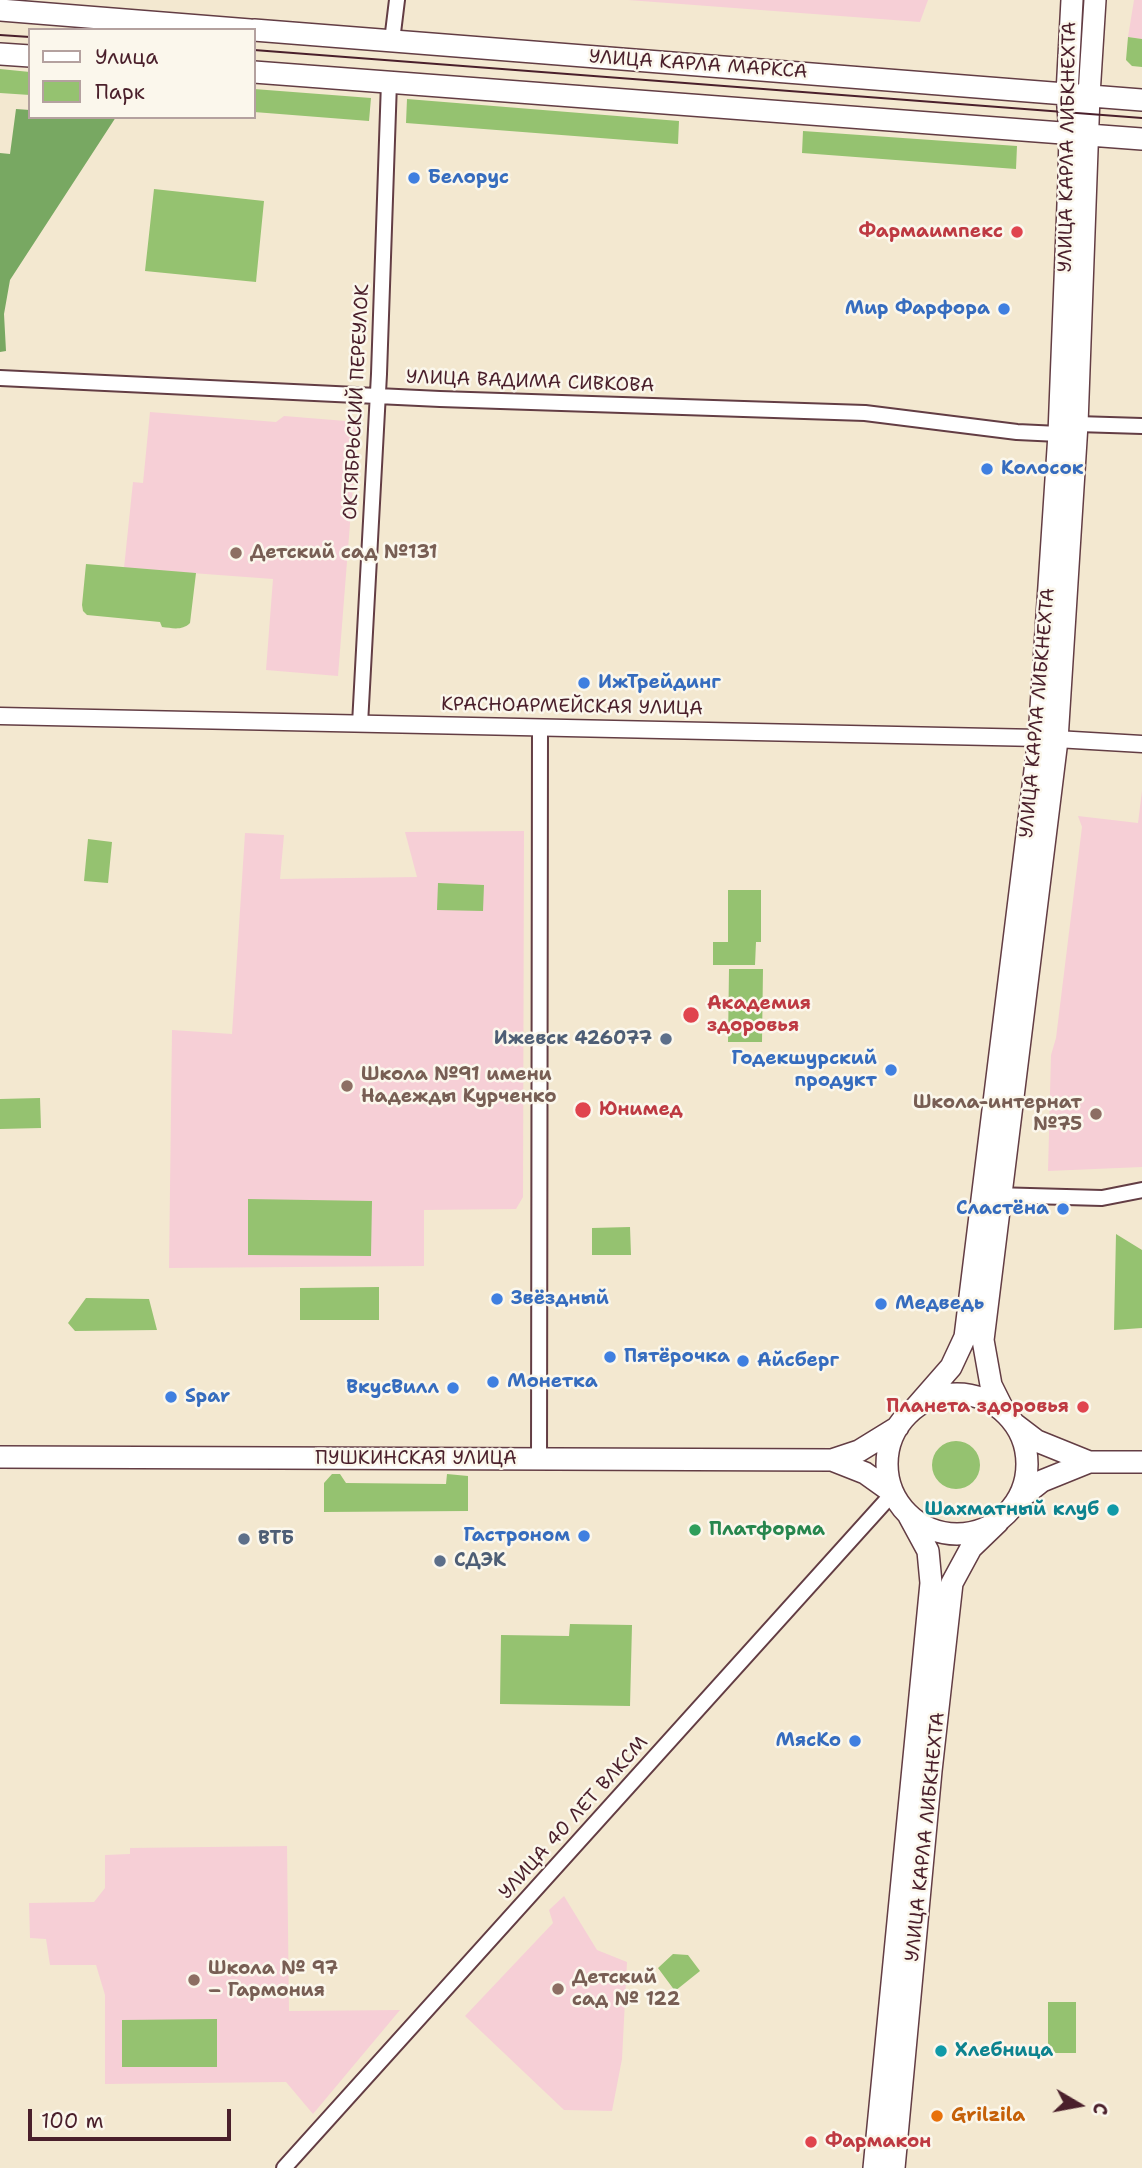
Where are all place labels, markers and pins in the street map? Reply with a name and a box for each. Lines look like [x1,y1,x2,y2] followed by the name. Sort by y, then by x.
[428,167,509,189] place label: Белорус
[406,170,422,186] marker: Белорус
[859,221,1003,243] place label: Фармаимпекс
[1009,224,1025,240] marker: Фармаимпекс
[845,298,990,320] place label: Мир Фарфора
[996,301,1012,317] marker: Мир Фарфора
[1001,458,1084,480] place label: Колосок
[979,461,995,477] marker: Колосок
[250,542,437,564] place label: Детский сад №131
[228,545,244,561] marker: Детский сад №131
[598,672,721,694] place label: ИжТрейдинг
[576,675,592,691] marker: ИжТрейдинг
[707,993,811,1037] place label: Академия здоровья
[681,1005,701,1025] marker: Академия здоровья
[494,1028,652,1050] place label: Ижевск 426077
[658,1031,674,1047] marker: Ижевск 426077
[732,1048,877,1092] place label: Годекшурский продукт
[883,1062,899,1078] marker: Годекшурский продукт
[361,1064,557,1108] place label: Школа №91 имени Надежды Курченко
[339,1078,355,1094] marker: Школа №91 имени Надежды Курченко
[913,1092,1082,1136] place label: Школа-интернат №75
[599,1099,683,1121] place label: Юнимед
[573,1100,593,1120] marker: Юнимед
[1088,1106,1104,1122] marker: Школа-интернат №75
[956,1198,1049,1220] place label: Сластёна
[1055,1201,1071,1217] marker: Сластёна
[511,1288,609,1310] place label: Звёздный
[489,1291,505,1307] marker: Звёздный
[895,1293,984,1315] place label: Медведь
[873,1296,889,1312] marker: Медведь
[624,1346,730,1368] place label: Пятёрочка
[602,1349,618,1365] marker: Пятёрочка
[757,1350,839,1372] place label: Айсберг
[735,1353,751,1369] marker: Айсберг
[507,1371,598,1393] place label: Монетка
[485,1374,501,1390] marker: Монетка
[346,1377,439,1399] place label: ВкусВилл
[445,1380,461,1396] marker: ВкусВилл
[185,1386,230,1408] place label: Spar
[163,1389,179,1405] marker: Spar
[886,1396,1069,1418] place label: Планета здоровья
[1075,1399,1091,1415] marker: Планета здоровья
[925,1499,1099,1521] place label: Шахматный клуб
[1105,1502,1121,1518] marker: Шахматный клуб
[709,1519,825,1541] place label: Платформа
[687,1522,703,1538] marker: Платформа
[464,1525,570,1547] place label: Гастроном
[258,1528,294,1550] place label: ВТБ
[576,1528,592,1544] marker: Гастроном
[236,1531,252,1547] marker: ВТБ
[454,1550,506,1572] place label: СДЭК
[432,1553,448,1569] marker: СДЭК
[775,1730,841,1752] place label: МясКо
[847,1733,863,1749] marker: МясКо
[208,1958,338,2002] place label: Школа № 97 – Гармония
[572,1967,680,2011] place label: Детский сад № 122
[186,1972,202,1988] marker: Школа № 97 – Гармония
[550,1981,566,1997] marker: Детский сад № 122
[955,2040,1053,2062] place label: Хлебница
[933,2043,949,2059] marker: Хлебница
[951,2105,1025,2127] place label: Grilzila
[929,2108,945,2124] marker: Grilzila
[825,2131,931,2153] place label: Фармакон
[803,2134,819,2150] marker: Фармакон

